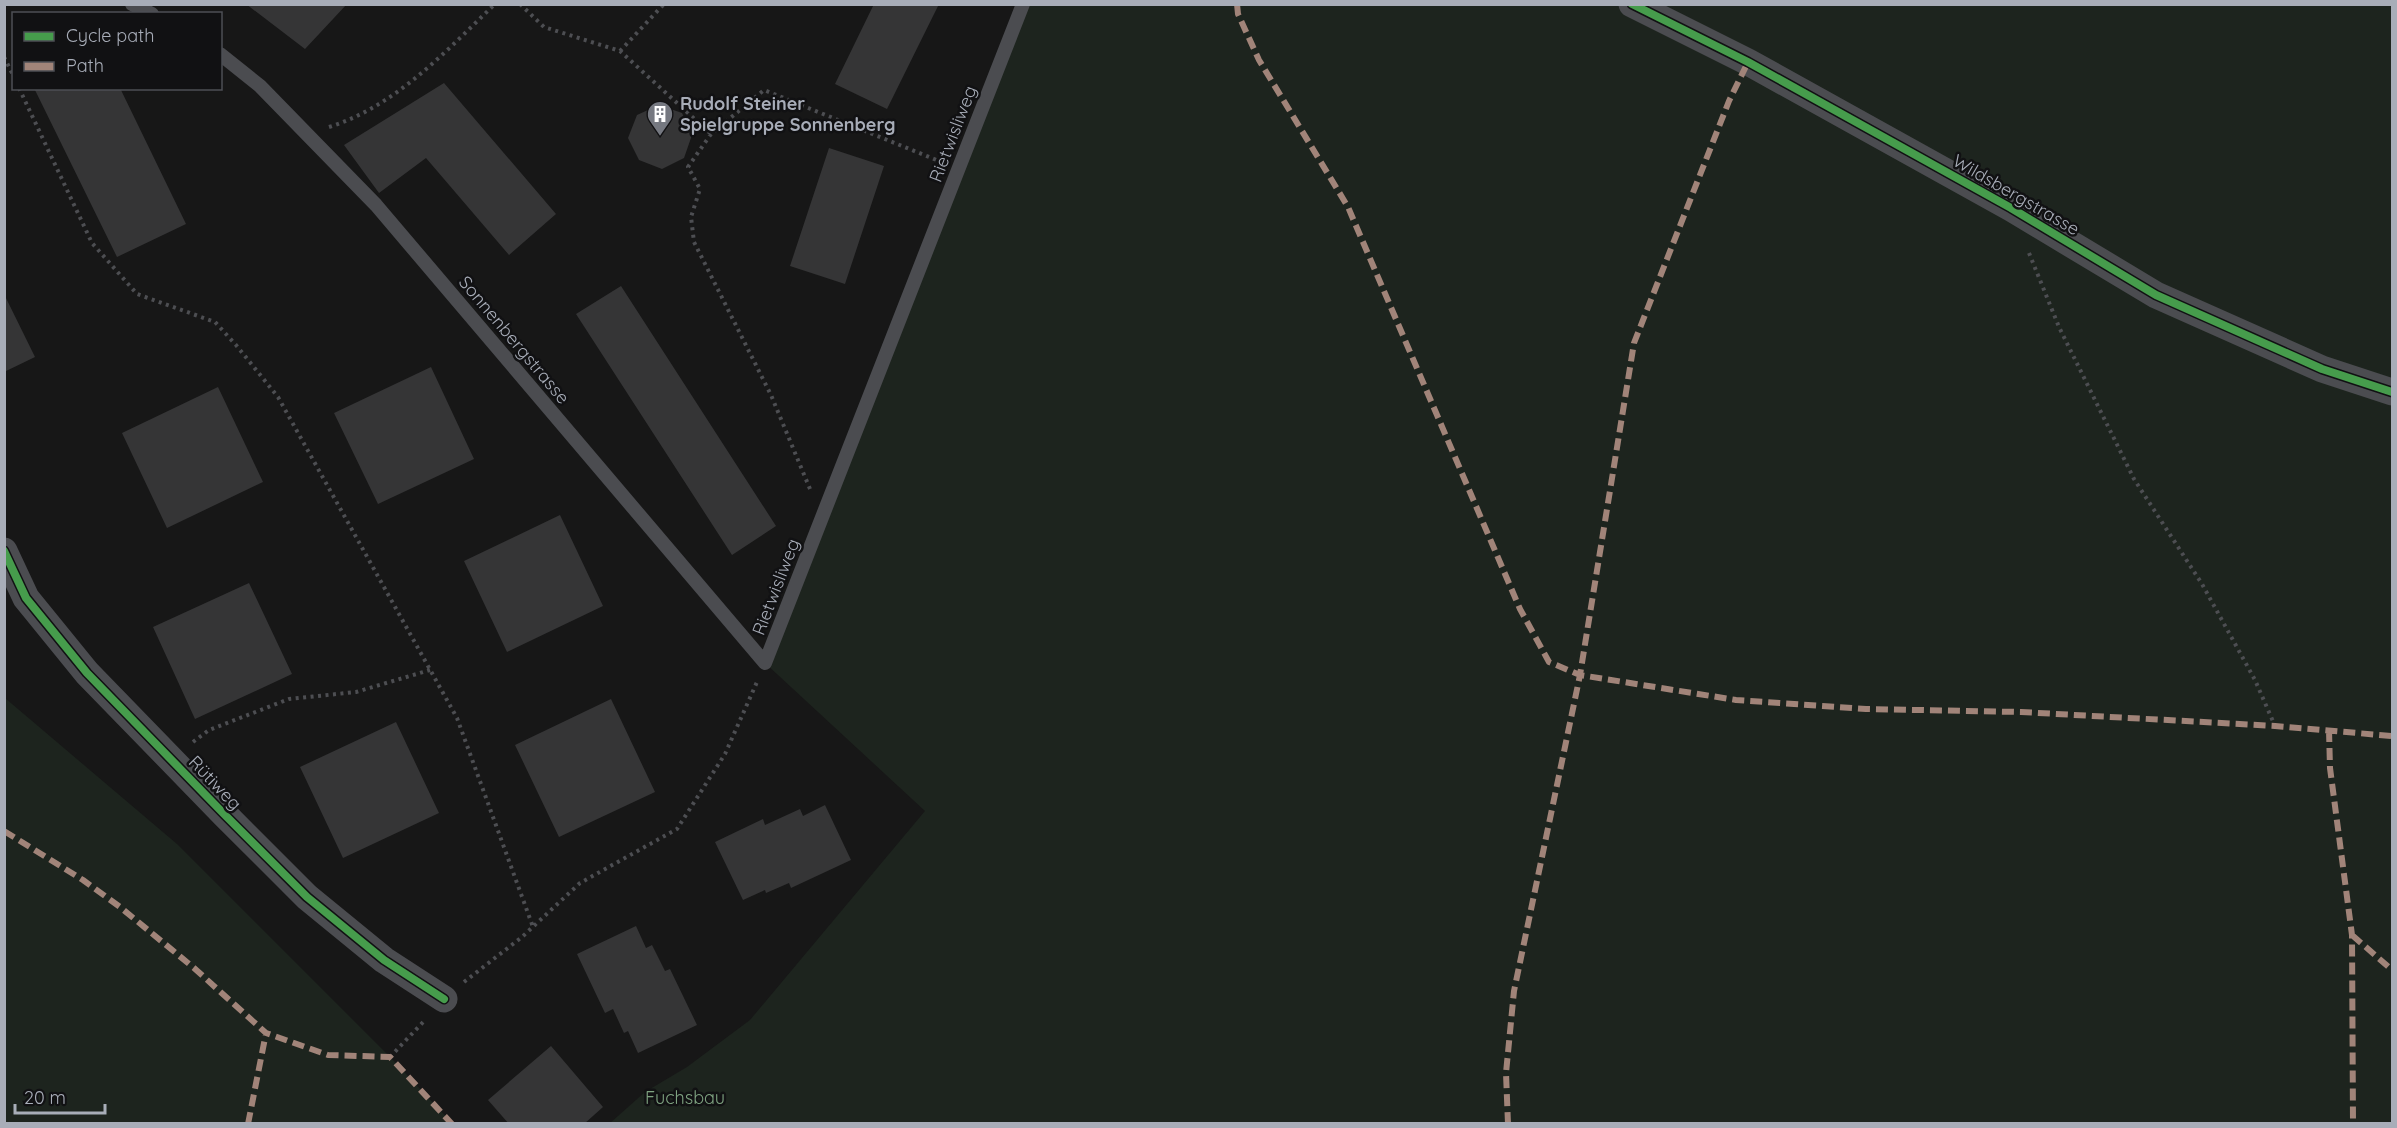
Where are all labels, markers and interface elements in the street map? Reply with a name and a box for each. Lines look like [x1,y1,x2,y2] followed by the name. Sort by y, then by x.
[12,12,222,90] legend
[66,24,154,47] text: Cycle path
[66,54,104,77] text: Path
[924,82,981,185] street label: Rietwisliweg
[680,92,895,136] place label: Rudolf Steiner Spielgruppe Sonnenberg
[645,99,675,137] building icon: Rudolf Steiner Spielgruppe Sonnenberg
[1949,149,2084,240] street label: Wildsbergstrasse
[454,271,575,409] street label: Sonnenbergstrasse
[747,535,804,638] street label: Rietwisliweg
[184,751,247,815] street label: Rütiweg
[15,1077,105,1115] scale bar
[24,1086,66,1109] text: 20 m
[645,1086,725,1109] park label: Fuchsbau

